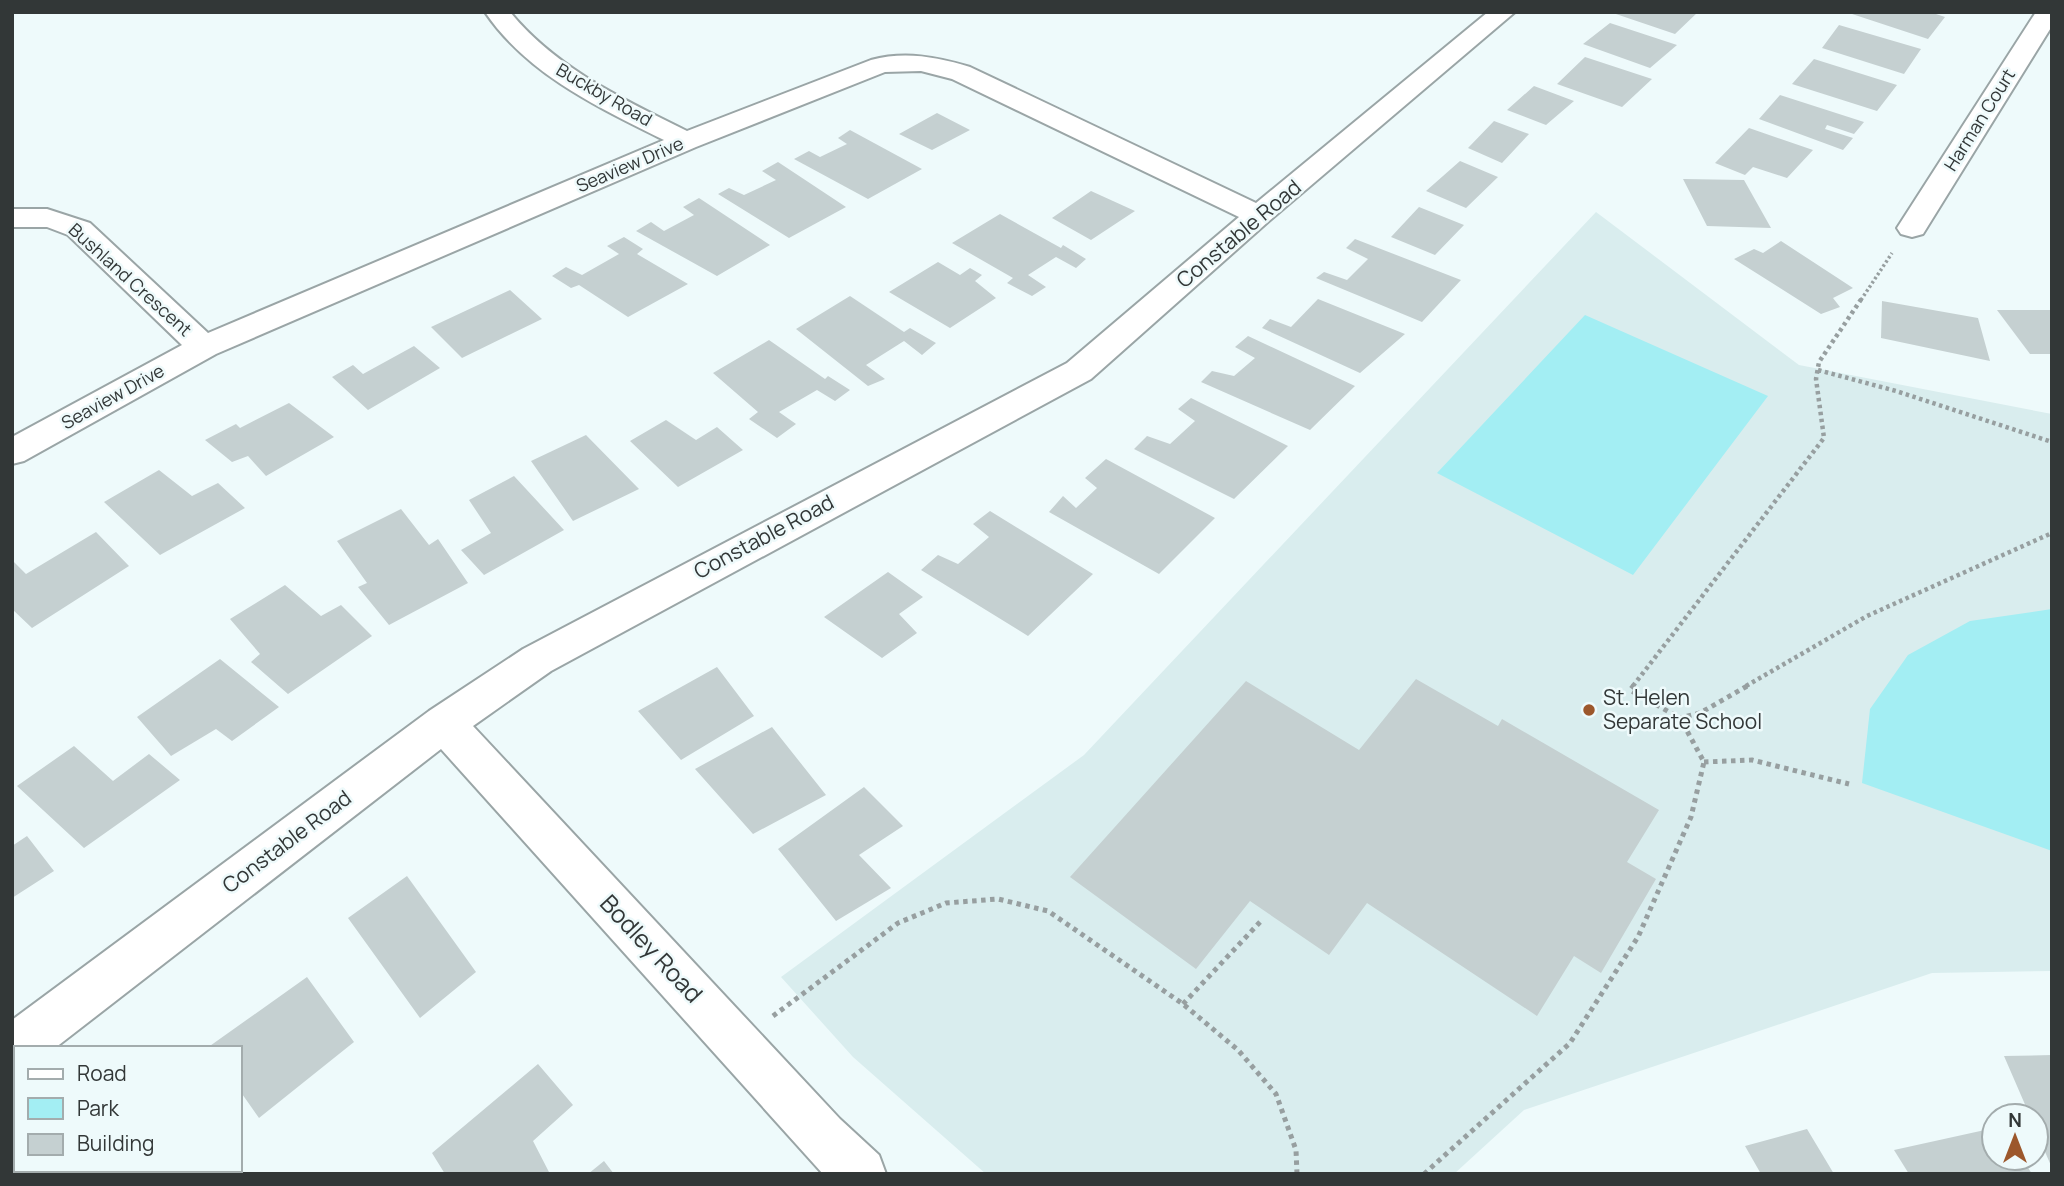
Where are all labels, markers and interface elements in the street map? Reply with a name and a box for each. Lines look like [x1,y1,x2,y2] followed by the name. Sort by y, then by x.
[552,57,657,131] street label: Buckby Road
[1938,64,2020,175] street label: Harman Court
[572,131,687,197] street label: Seaview Drive
[1170,173,1307,294] street label: Constable Road
[64,217,197,341] street label: Bushland Crescent
[57,358,168,434] street label: Seaview Drive
[689,487,838,585] street label: Constable Road
[1603,683,1762,735] place label: St. Helen Separate School
[1581,702,1597,718] marker: St. Helen Separate School
[216,783,357,899] street label: Constable Road
[593,887,711,1009] street label: Bodley Road
[14,1046,242,1172] legend
[77,1059,127,1087] text: Road
[77,1094,119,1122] text: Park
[1980,1102,2050,1172] north arrow
[2008,1107,2022,1133] text: N
[77,1129,154,1157] text: Building

